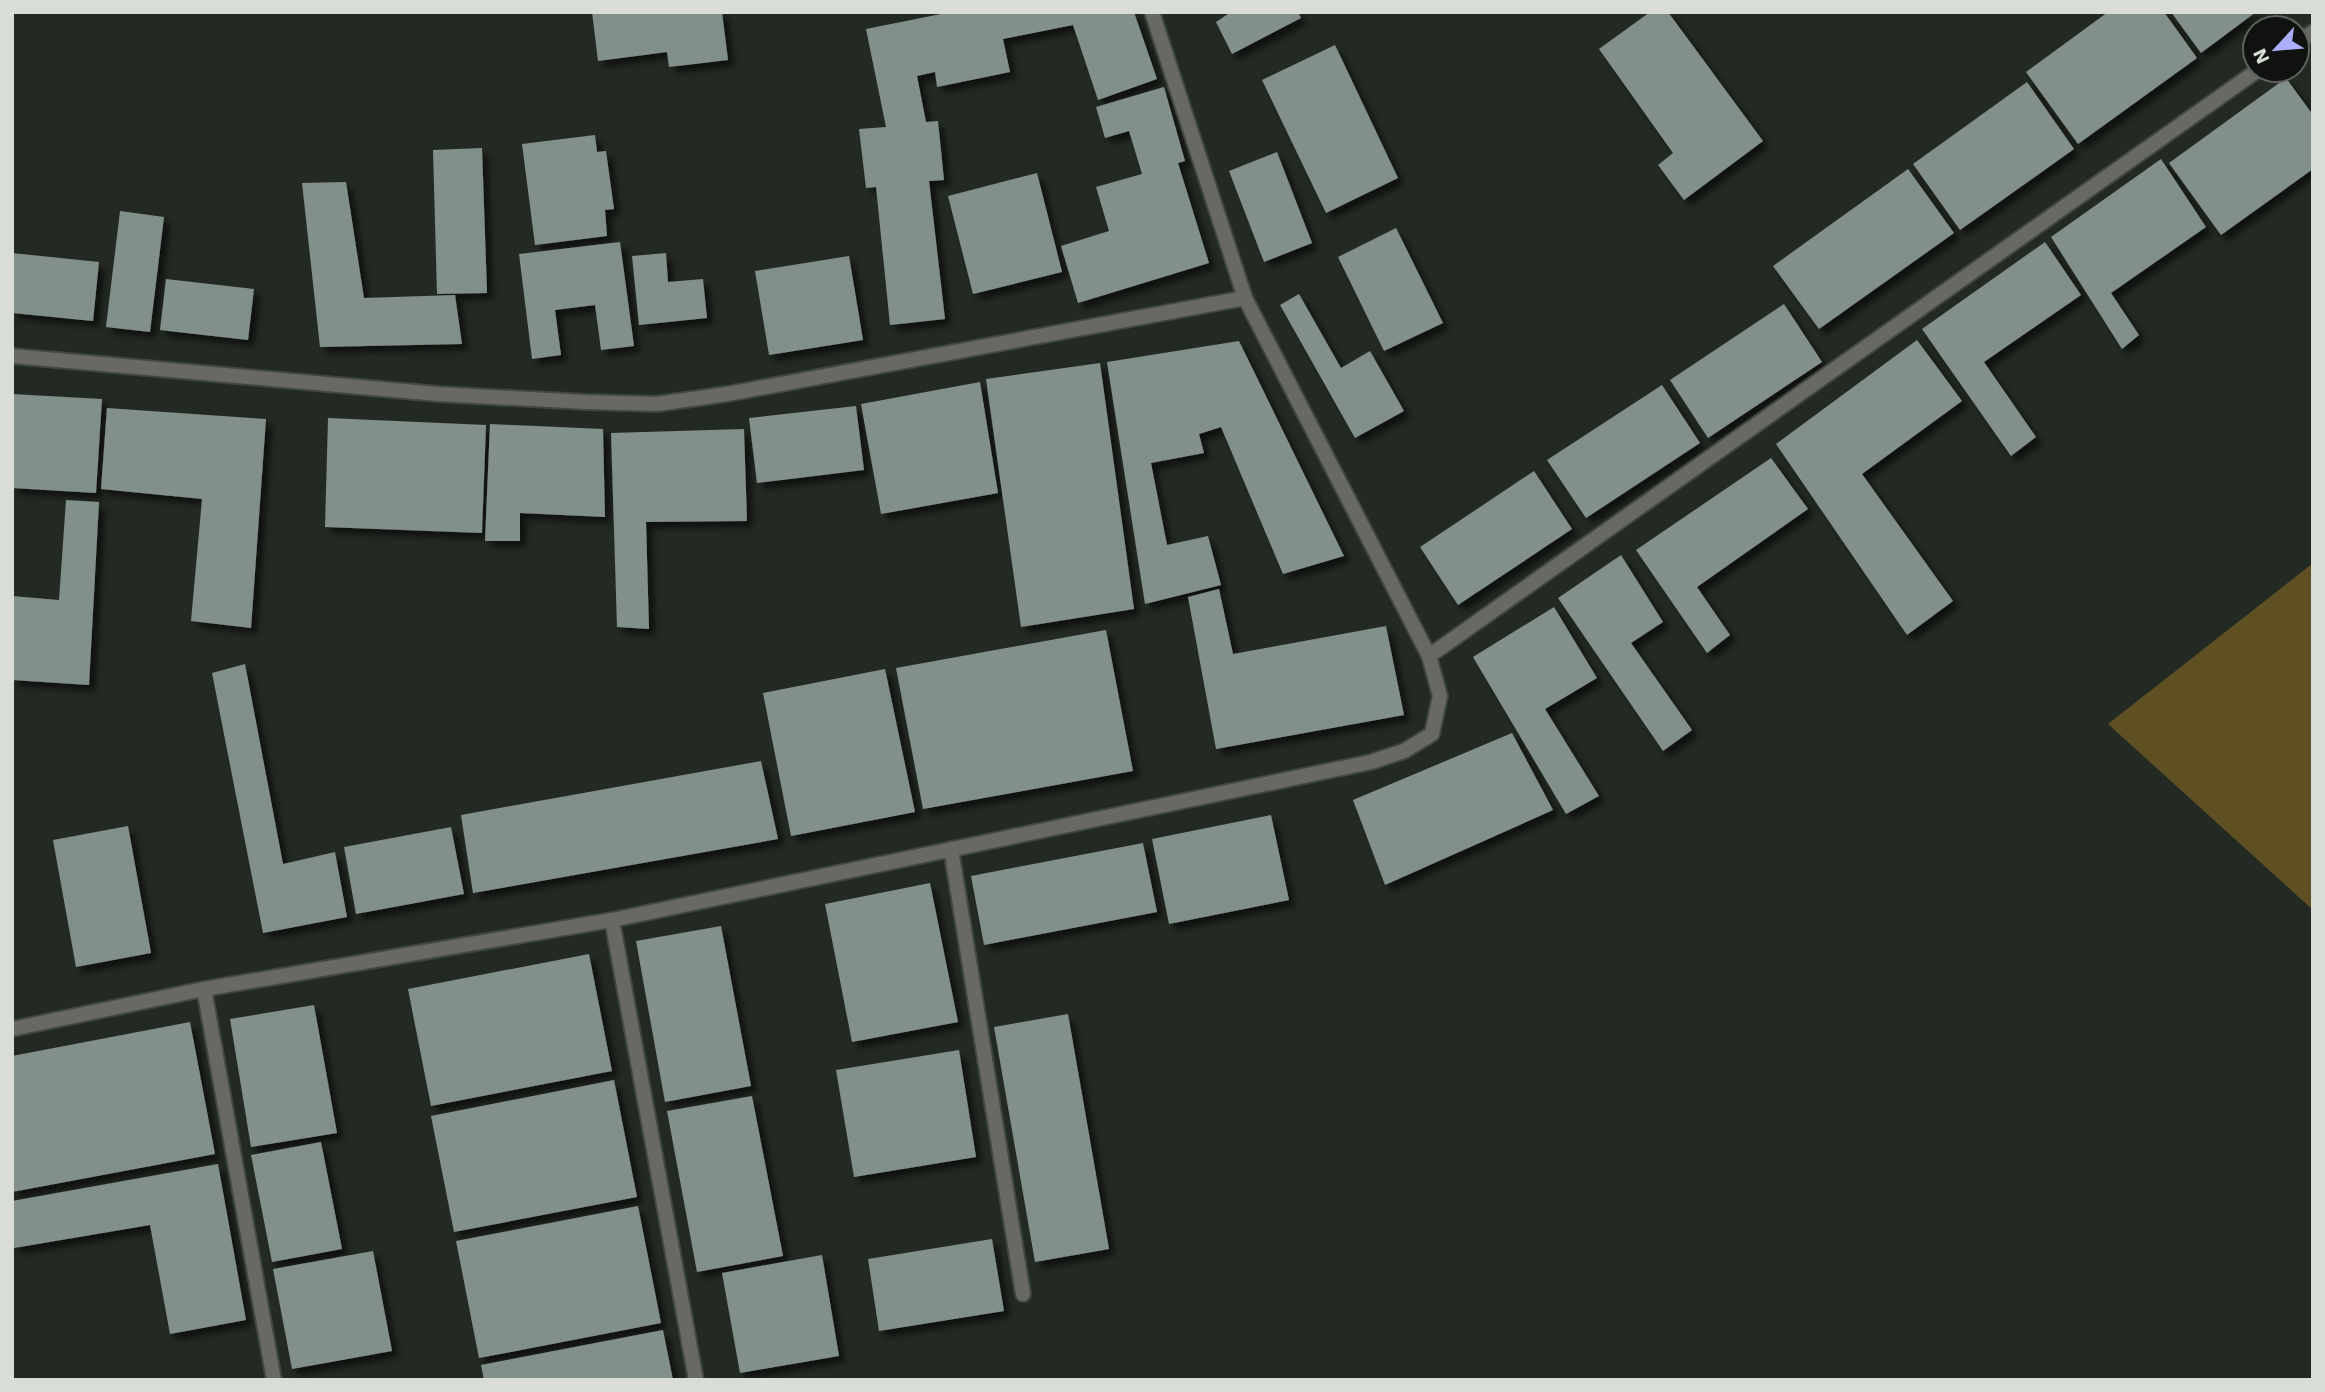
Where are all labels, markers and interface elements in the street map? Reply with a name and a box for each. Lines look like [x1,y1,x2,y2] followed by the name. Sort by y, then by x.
[2241,14,2311,84] north arrow
[2248,45,2275,68] text: N

